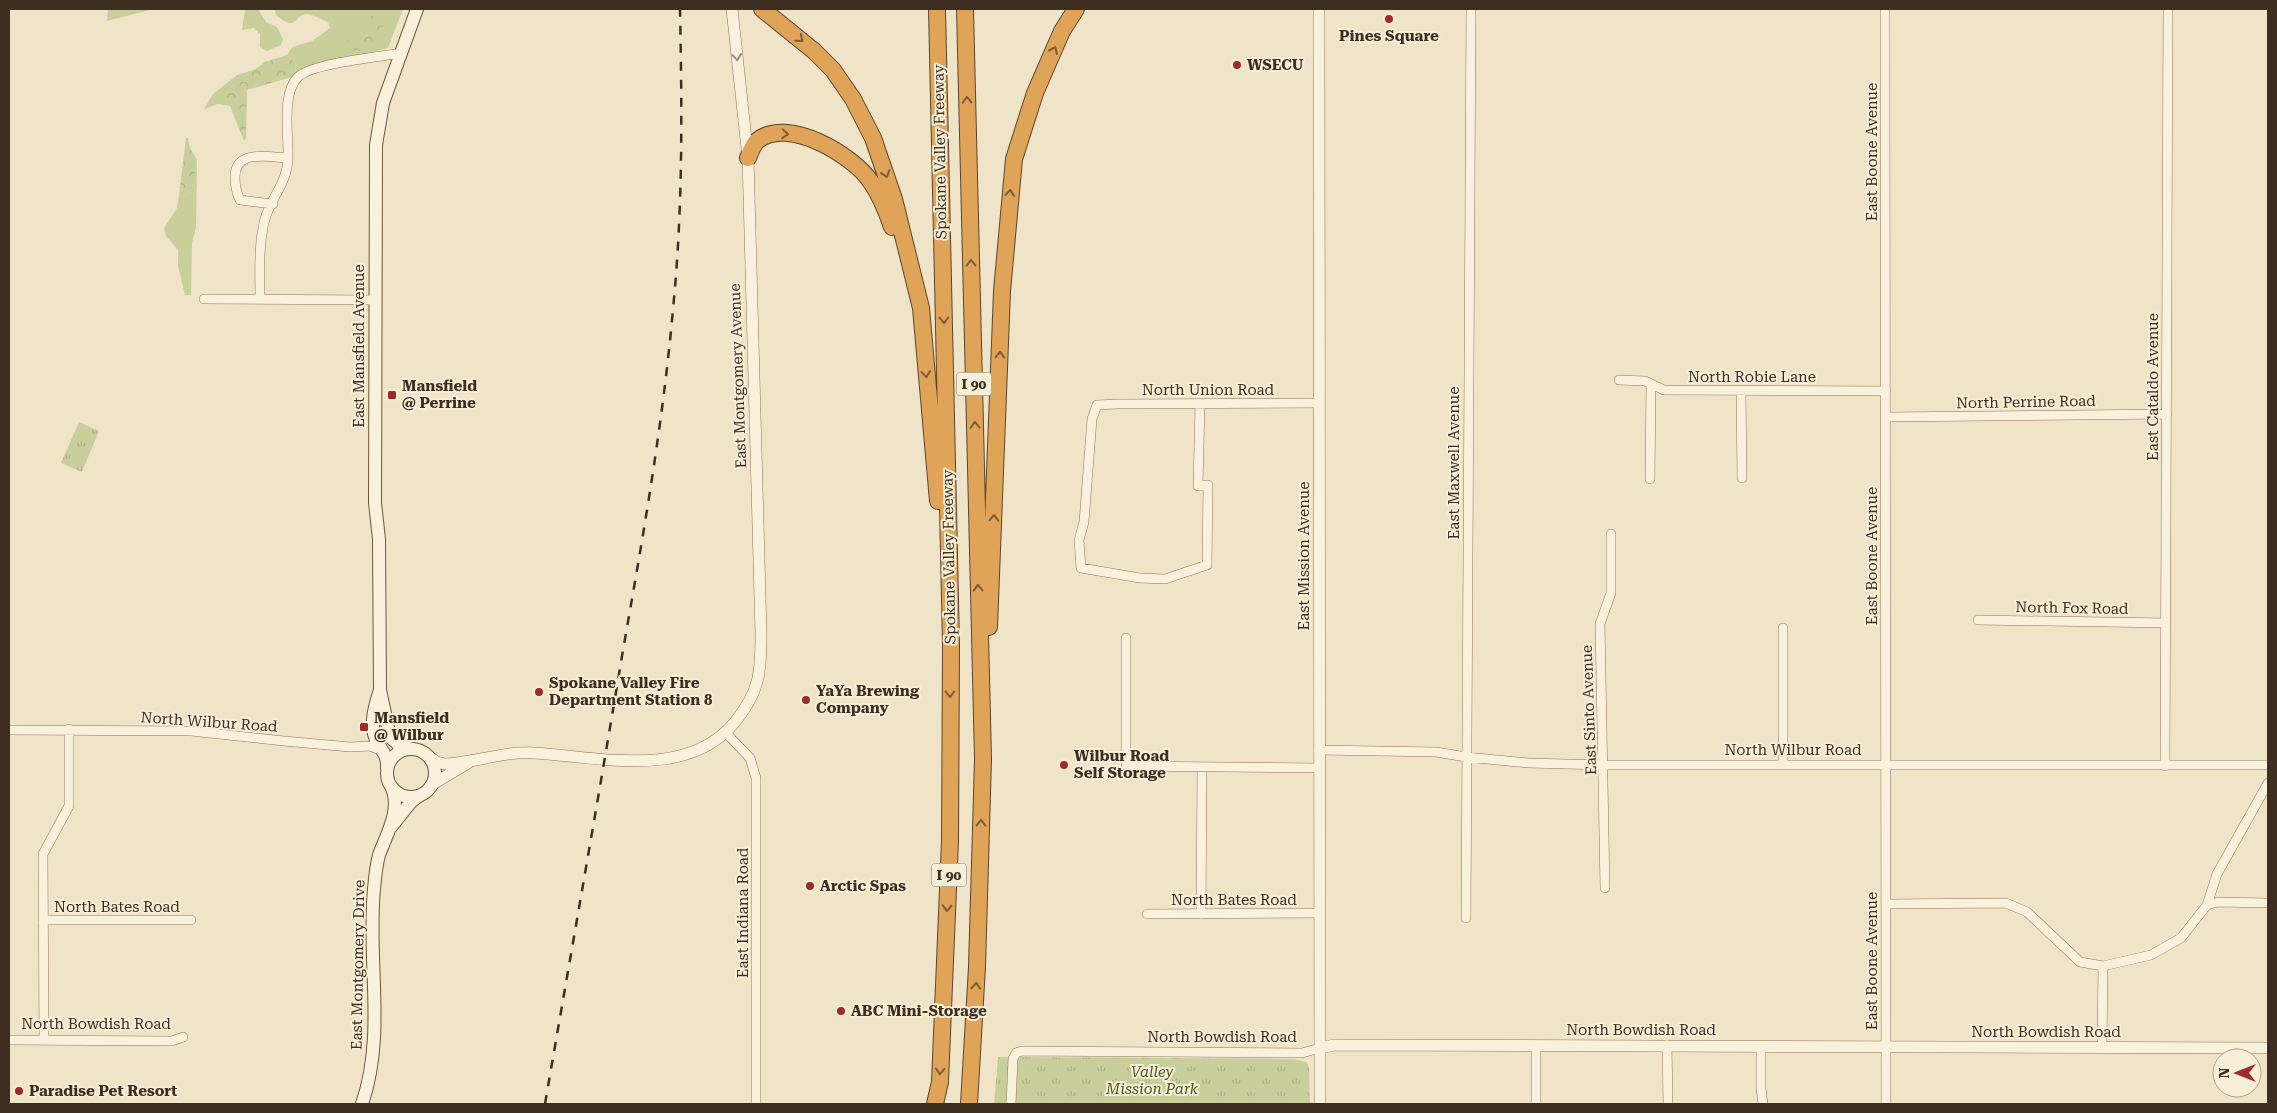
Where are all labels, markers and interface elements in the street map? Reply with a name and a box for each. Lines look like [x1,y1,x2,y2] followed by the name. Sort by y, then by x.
[1383,13,1395,25] marker: Pines Square
[1339,27,1439,45] place label: Pines Square
[795,34,804,43] one-way arrow
[1048,46,1059,55] one-way arrow
[731,54,742,62] one-way arrow
[1247,56,1304,74] place label: WSECU
[1231,59,1243,71] marker: WSECU
[929,64,951,240] street label: Spokane Valley Freeway
[1863,83,1881,221] street label: East Boone Avenue
[962,96,972,104] one-way arrow
[782,128,790,139] one-way arrow
[880,170,890,178] one-way arrow
[1004,189,1015,197] one-way arrow
[965,258,976,266] one-way arrow
[350,264,368,428] street label: East Mansfield Avenue
[726,283,750,469] street label: East Montgomery Avenue
[2144,313,2162,461] street label: East Cataldo Avenue
[939,316,949,324] one-way arrow
[995,351,1005,359] one-way arrow
[1688,368,1816,386] street label: North Robie Lane
[921,370,932,378] one-way arrow
[956,372,992,396] road number: I 90
[402,377,477,412] place label: Mansfield @ Perrine
[1142,381,1275,399] street label: North Union Road
[1445,387,1463,539] street label: East Maxwell Avenue
[386,389,398,401] marker: Mansfield @ Perrine
[1956,392,2096,412] street label: North Perrine Road
[969,421,980,429] one-way arrow
[938,469,960,645] street label: Spokane Valley Freeway
[1295,482,1313,630] street label: East Mission Avenue
[1863,487,1881,625] street label: East Boone Avenue
[989,514,1000,522] one-way arrow
[973,583,984,591] one-way arrow
[2015,598,2129,618] street label: North Fox Road
[1578,645,1600,775] street label: East Sinto Avenue
[549,674,713,709] place label: Spokane Valley Fire Department Station 8
[816,682,920,717] place label: YaYa Brewing Company
[533,686,545,698] marker: Spokane Valley Fire Department Station 8
[945,690,956,698] one-way arrow
[800,694,812,706] marker: YaYa Brewing Company
[140,708,278,736] street label: North Wilbur Road
[374,709,449,744] place label: Mansfield @ Wilbur
[358,721,370,733] marker: Mansfield @ Wilbur
[1725,741,1862,759] street label: North Wilbur Road
[1074,747,1169,782] place label: Wilbur Road Self Storage
[1058,759,1070,771] marker: Wilbur Road Self Storage
[976,819,986,827] one-way arrow
[734,847,752,978] street label: East Indiana Road
[932,864,966,886] road number: I 90
[820,877,906,895] place label: Arctic Spas
[348,880,368,1050] street label: East Montgomery Drive
[804,880,816,892] marker: Arctic Spas
[1171,891,1297,909] street label: North Bates Road
[1863,892,1881,1030] street label: East Boone Avenue
[54,898,180,916] street label: North Bates Road
[942,905,953,913] one-way arrow
[971,981,982,989] one-way arrow
[851,1002,987,1020] place label: ABC Mini-Storage
[835,1005,847,1017] marker: ABC Mini-Storage
[21,1015,171,1033] street label: North Bowdish Road
[1566,1021,1716,1039] street label: North Bowdish Road
[1971,1023,2121,1041] street label: North Bowdish Road
[1147,1028,1297,1046] street label: North Bowdish Road
[2212,1048,2262,1098] north arrow
[1105,1063,1199,1098] park label: Valley Mission Park
[935,1067,946,1075] one-way arrow
[2216,1067,2232,1078] text: N
[29,1082,177,1100] place label: Paradise Pet Resort
[13,1085,25,1097] marker: Paradise Pet Resort

